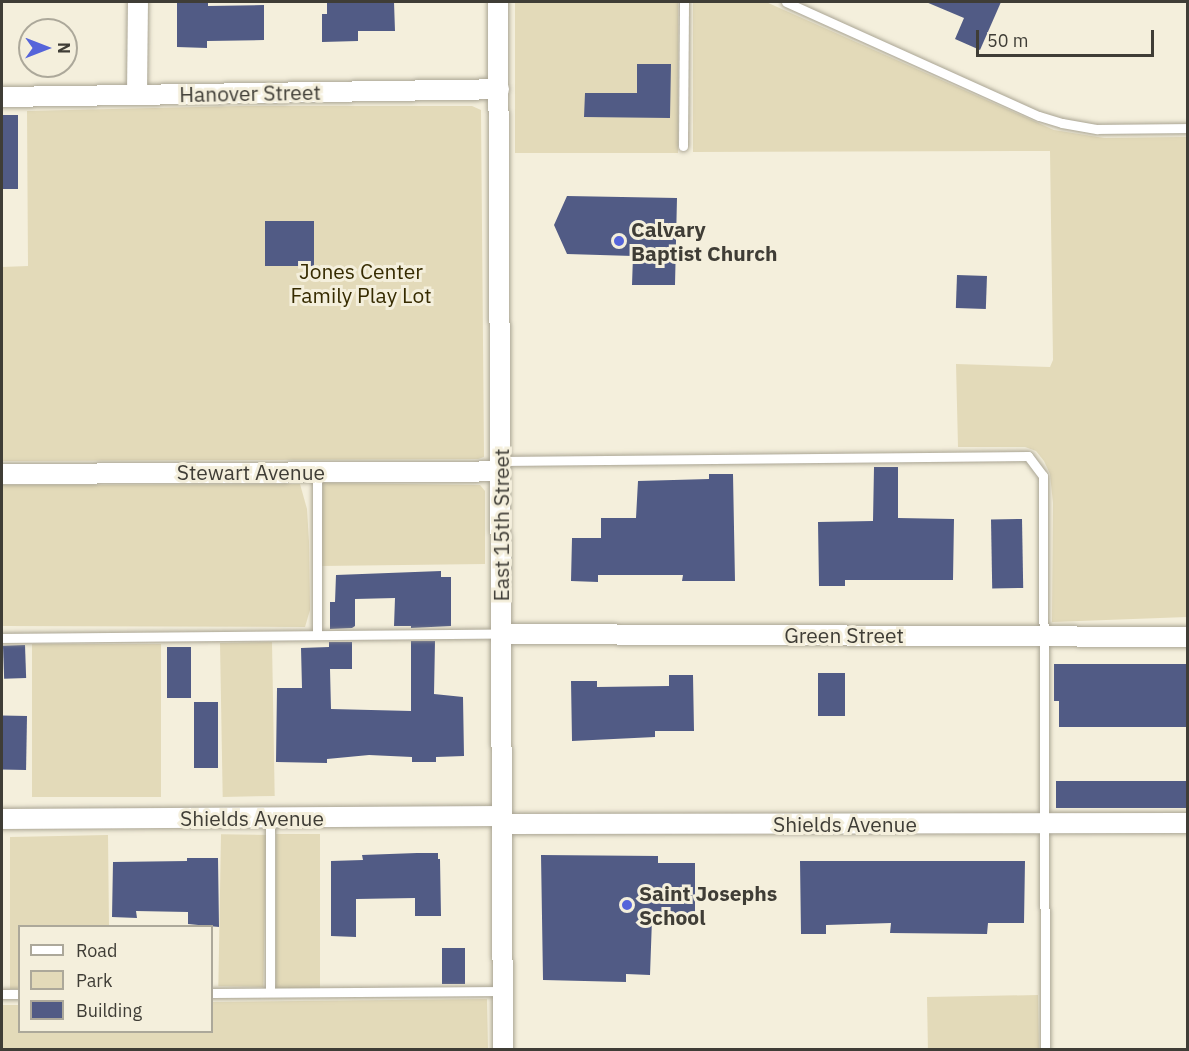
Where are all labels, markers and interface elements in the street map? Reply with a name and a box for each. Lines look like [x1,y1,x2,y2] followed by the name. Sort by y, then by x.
[18,18,78,78] north arrow
[979,18,1158,56] scale bar
[987,29,1029,52] text: 50 m
[54,42,74,54] text: N
[179,79,321,107] street label: Hanover Street
[631,216,778,266] place label: Calvary Baptist Church
[612,234,626,248] marker: Calvary Baptist Church
[290,258,432,308] park label: Jones Center Family Play Lot
[488,449,514,601] street label: East 15th Street
[177,459,325,485] street label: Stewart Avenue
[784,622,904,648] street label: Green Street
[180,805,324,831] street label: Shields Avenue
[773,811,917,837] street label: Shields Avenue
[639,880,777,930] place label: Saint Josephs School
[620,898,634,912] marker: Saint Josephs School
[18,925,213,1033] legend
[76,939,117,962] text: Road
[76,969,112,992] text: Park
[76,999,142,1022] text: Building

